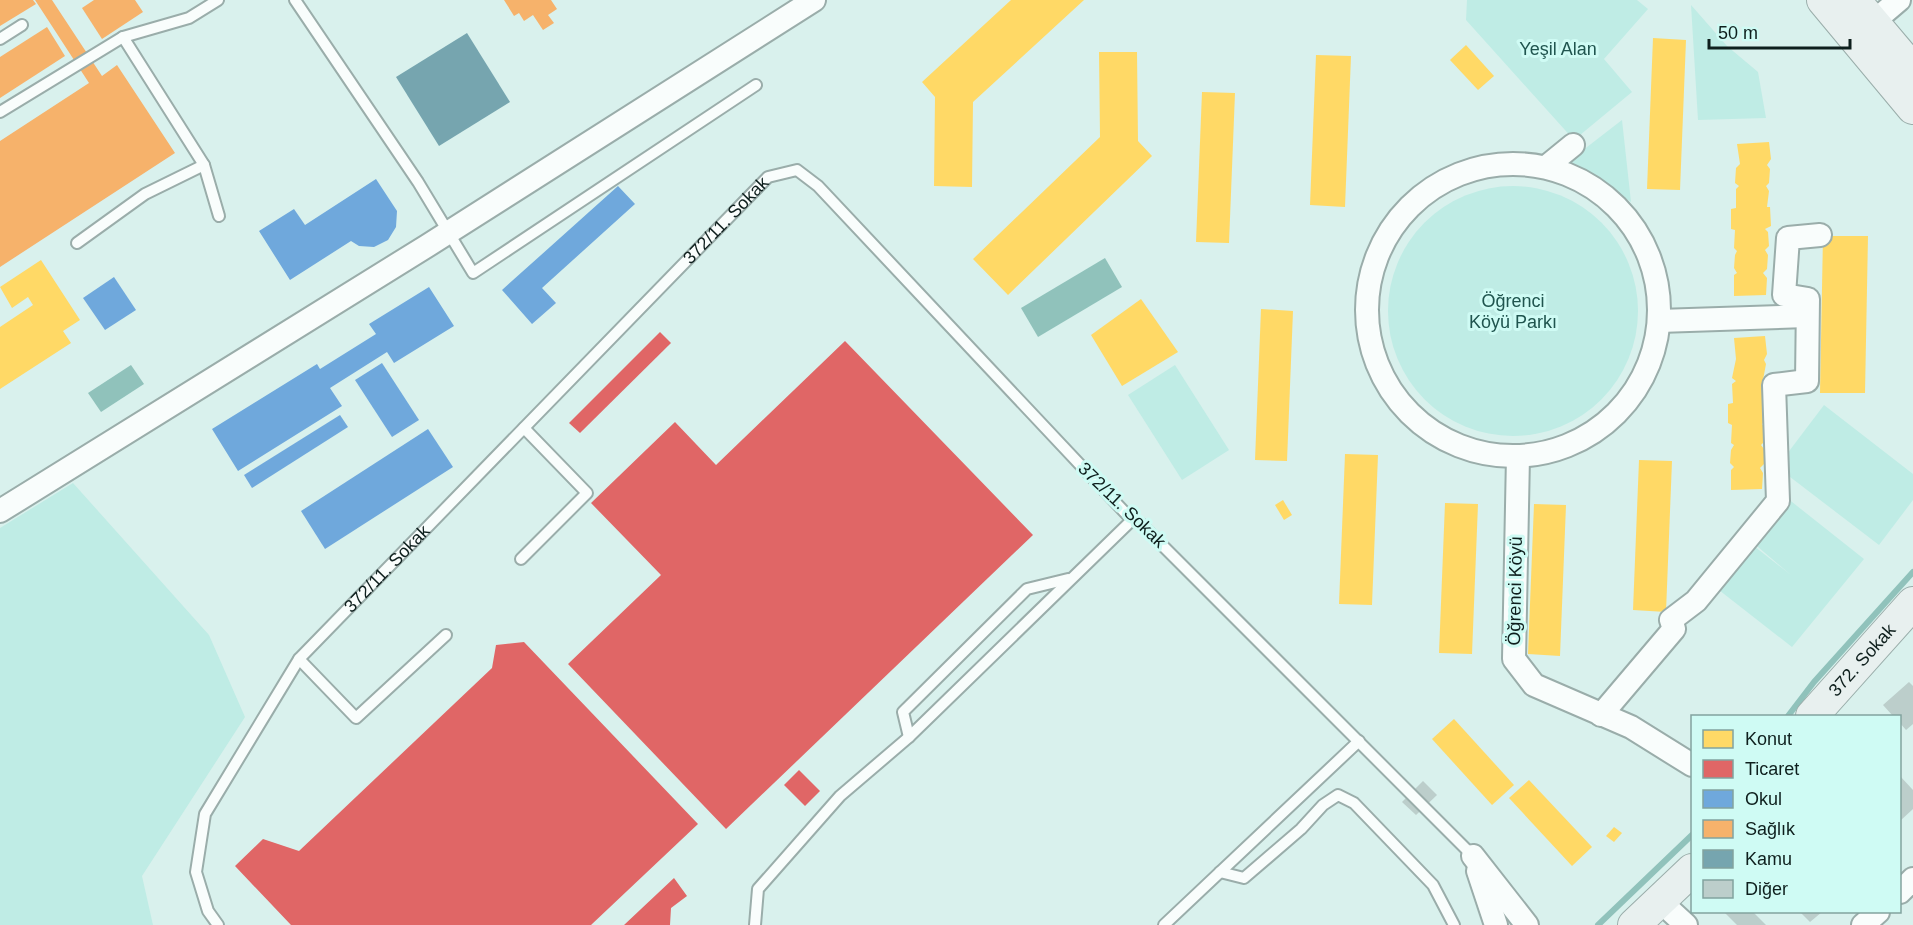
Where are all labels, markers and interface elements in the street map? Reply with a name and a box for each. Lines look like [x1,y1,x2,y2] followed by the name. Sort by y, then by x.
[1709,12,1850,50] scale bar
[1718,23,1758,43] text: 50 m
[1519,39,1597,59] park label: Yeşil Alan
[679,172,773,268] street label: 372/11. Sokak
[1469,291,1557,332] park label: Öğrenci Köyü Parkı
[1074,458,1171,552] street label: 372/11. Sokak
[340,520,434,616] street label: 372/11. Sokak
[1504,536,1526,646] street label: Öğrenci Köyü
[1824,619,1900,700] street label: 372. Sokak
[1691,715,1901,913] legend
[1745,729,1792,749] text: Konut
[1745,759,1799,779] text: Ticaret
[1745,789,1782,809] text: Okul
[1745,819,1796,839] text: Sağlık
[1745,849,1792,869] text: Kamu
[1745,879,1788,899] text: Diğer

